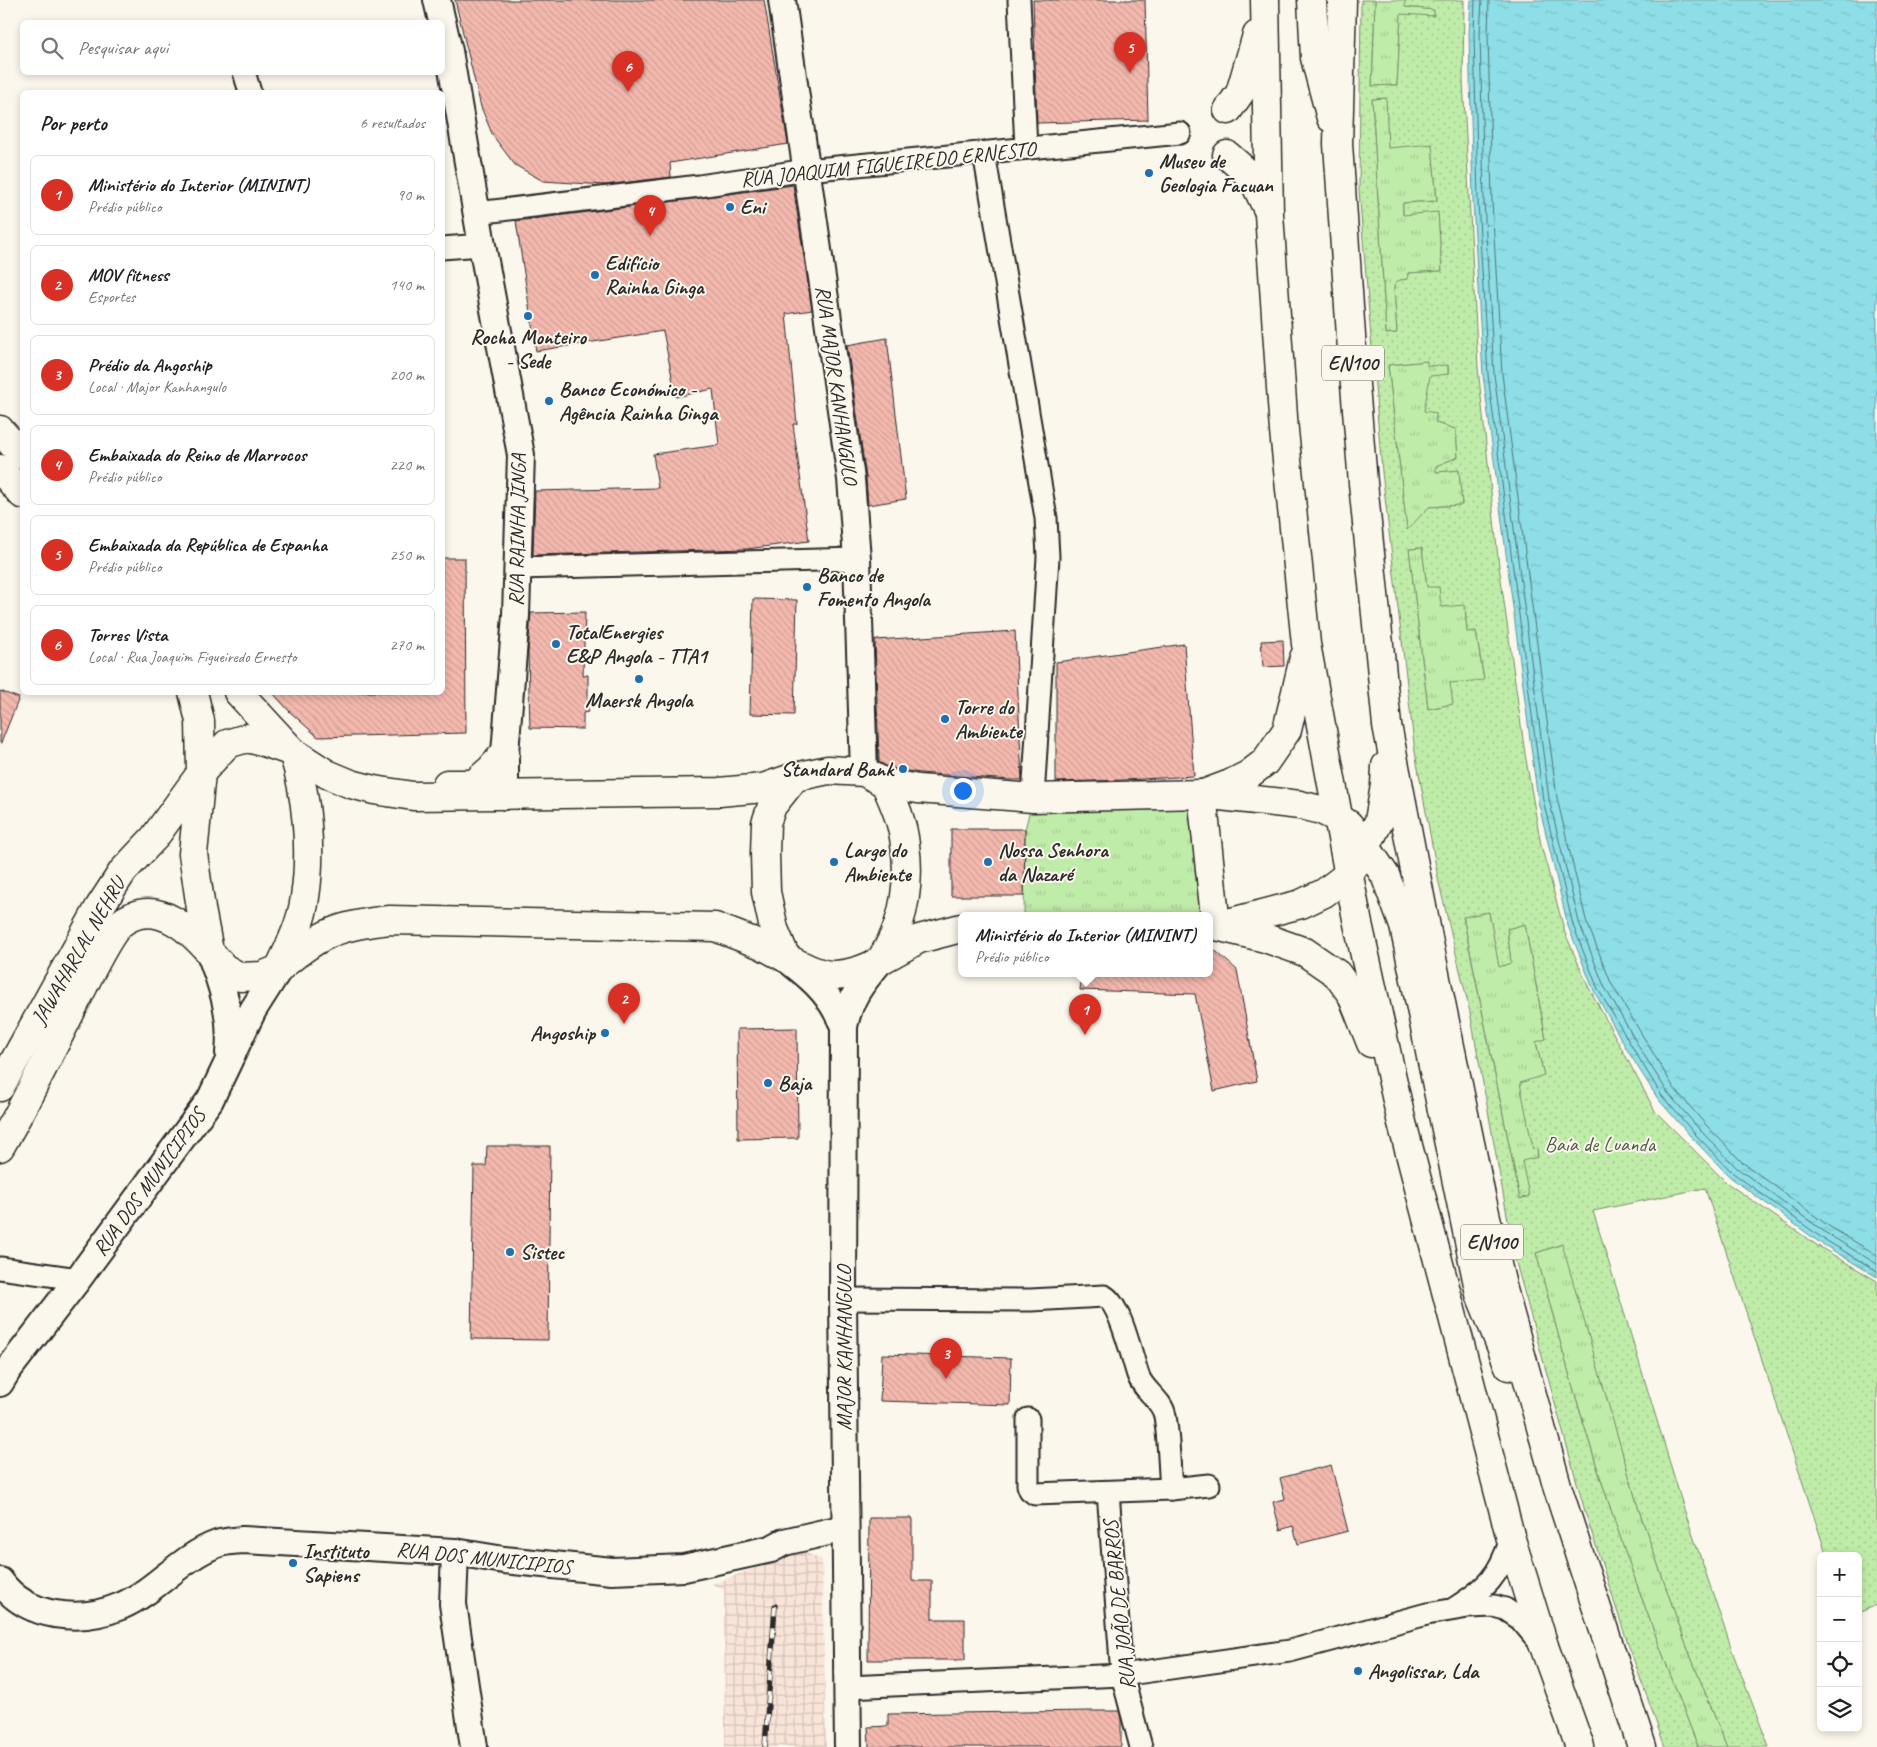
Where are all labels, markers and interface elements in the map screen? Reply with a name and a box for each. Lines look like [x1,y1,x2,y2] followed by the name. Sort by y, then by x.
[20,20,445,75] search box
[1114,32,1146,73] pin: 5
[38,34,66,62] icon: search
[78,36,168,60] text: Pesquisar aqui
[612,51,644,92] pin: 6
[40,110,107,136] text: Por perto
[360,113,425,133] text: 6 resultados
[739,135,1039,192] street label: RUA JOAQUIM FIGUEIREDO ERNESTO
[1159,148,1274,198] place label: Museu de Geologia Facuan
[1143,167,1155,179] marker: Museu de Geologia Facuan
[88,173,309,197] text: Ministério do Interior (MININT)
[53,185,61,205] text: 1
[397,185,424,205] text: 90 m
[740,194,768,220] place label: Eni
[634,195,666,236] pin: 4
[88,197,161,217] text: Prédio público
[724,201,736,213] marker: Eni
[605,250,705,300] place label: Edifício Rainha Ginga
[88,263,169,287] text: MOV fitness
[589,269,601,281] marker: Edifício Rainha Ginga
[53,275,61,295] text: 2
[390,275,424,295] text: 140 m
[810,284,864,489] street label: RUA MAJOR KANHANGULO
[88,287,135,307] text: Esportes
[522,310,534,322] marker: Rocha Monteiro - Sede
[470,324,587,374] place label: Rocha Monteiro - Sede
[1322,346,1384,380] road number: EN100
[88,353,212,377] text: Prédio da Angoship
[53,365,61,385] text: 3
[390,365,424,385] text: 200 m
[559,376,719,426] place label: Banco Económico - Agência Rainha Ginga
[88,377,226,397] text: Local · Major Kanhangulo
[543,395,555,407] marker: Banco Económico - Agência Rainha Ginga
[88,443,306,467] text: Embaixada do Reino de Marrocos
[503,452,531,606] street label: RUA RAINHA JINGA
[53,455,61,475] text: 4
[390,455,424,475] text: 220 m
[88,467,161,487] text: Prédio público
[88,533,327,557] text: Embaixada da República de Espanha
[54,545,60,565] text: 5
[390,545,424,565] text: 250 m
[88,557,161,577] text: Prédio público
[817,562,931,612] place label: Banco de Fomento Angola
[801,581,813,593] marker: Banco de Fomento Angola
[566,619,709,669] place label: TotalEnergies E&P Angola - TTA1
[88,623,168,647] text: Torres Vista
[53,635,61,655] text: 6
[390,635,424,655] text: 270 m
[550,638,562,650] marker: TotalEnergies E&P Angola - TTA1
[88,647,296,667] text: Local · Rua Joaquim Figueiredo Ernesto
[633,673,645,685] marker: Maersk Angola
[585,687,694,713] place label: Maersk Angola
[955,694,1024,744] place label: Torre do Ambiente
[939,713,951,725] marker: Torre do Ambiente
[781,756,895,782] place label: Standard Bank
[897,763,909,775] marker: Standard Bank
[950,778,976,804] your location
[844,837,913,887] place label: Largo do Ambiente
[998,837,1109,887] place label: Nossa Senhora da Nazaré
[828,856,840,868] marker: Largo do Ambiente
[982,856,994,868] marker: Nossa Senhora da Nazaré
[25,871,132,1030] street label: JAWAHARLAL NEHRU
[958,912,1213,977] popup
[975,923,1196,947] text: Ministério do Interior (MININT)
[975,947,1048,967] text: Prédio público
[608,983,640,1024] pin: 2
[1069,994,1101,1035] pin: 1
[530,1020,597,1046] place label: Angoship
[599,1027,611,1039] marker: Angoship
[778,1070,813,1096] place label: Baja
[762,1077,774,1089] marker: Baja
[87,1101,213,1261] street label: RUA DOS MUNICIPIOS
[1545,1131,1657,1157] park label: Baía de Luanda
[1461,1224,1523,1260] road number: EN100
[520,1239,565,1265] place label: Sistec
[504,1246,516,1258] marker: Sistec
[831,1263,857,1430] street label: MAJOR KANHANGULO
[930,1338,962,1379] pin: 3
[1097,1516,1141,1691] street label: RUA JOÃO DE BARROS
[395,1536,576,1580] street label: RUA DOS MUNICIPIOS
[303,1538,370,1588] place label: Instituto Sapiens
[1817,1552,1862,1732] map controls
[1817,1552,1862,1597] button: +
[287,1557,299,1569] marker: Instituto Sapiens
[1817,1597,1862,1642] button: −
[1817,1642,1862,1687] button: locate
[1368,1658,1480,1684] place label: Angolissar, Lda
[1352,1665,1364,1677] marker: Angolissar, Lda
[1817,1687,1862,1732] button: layers

